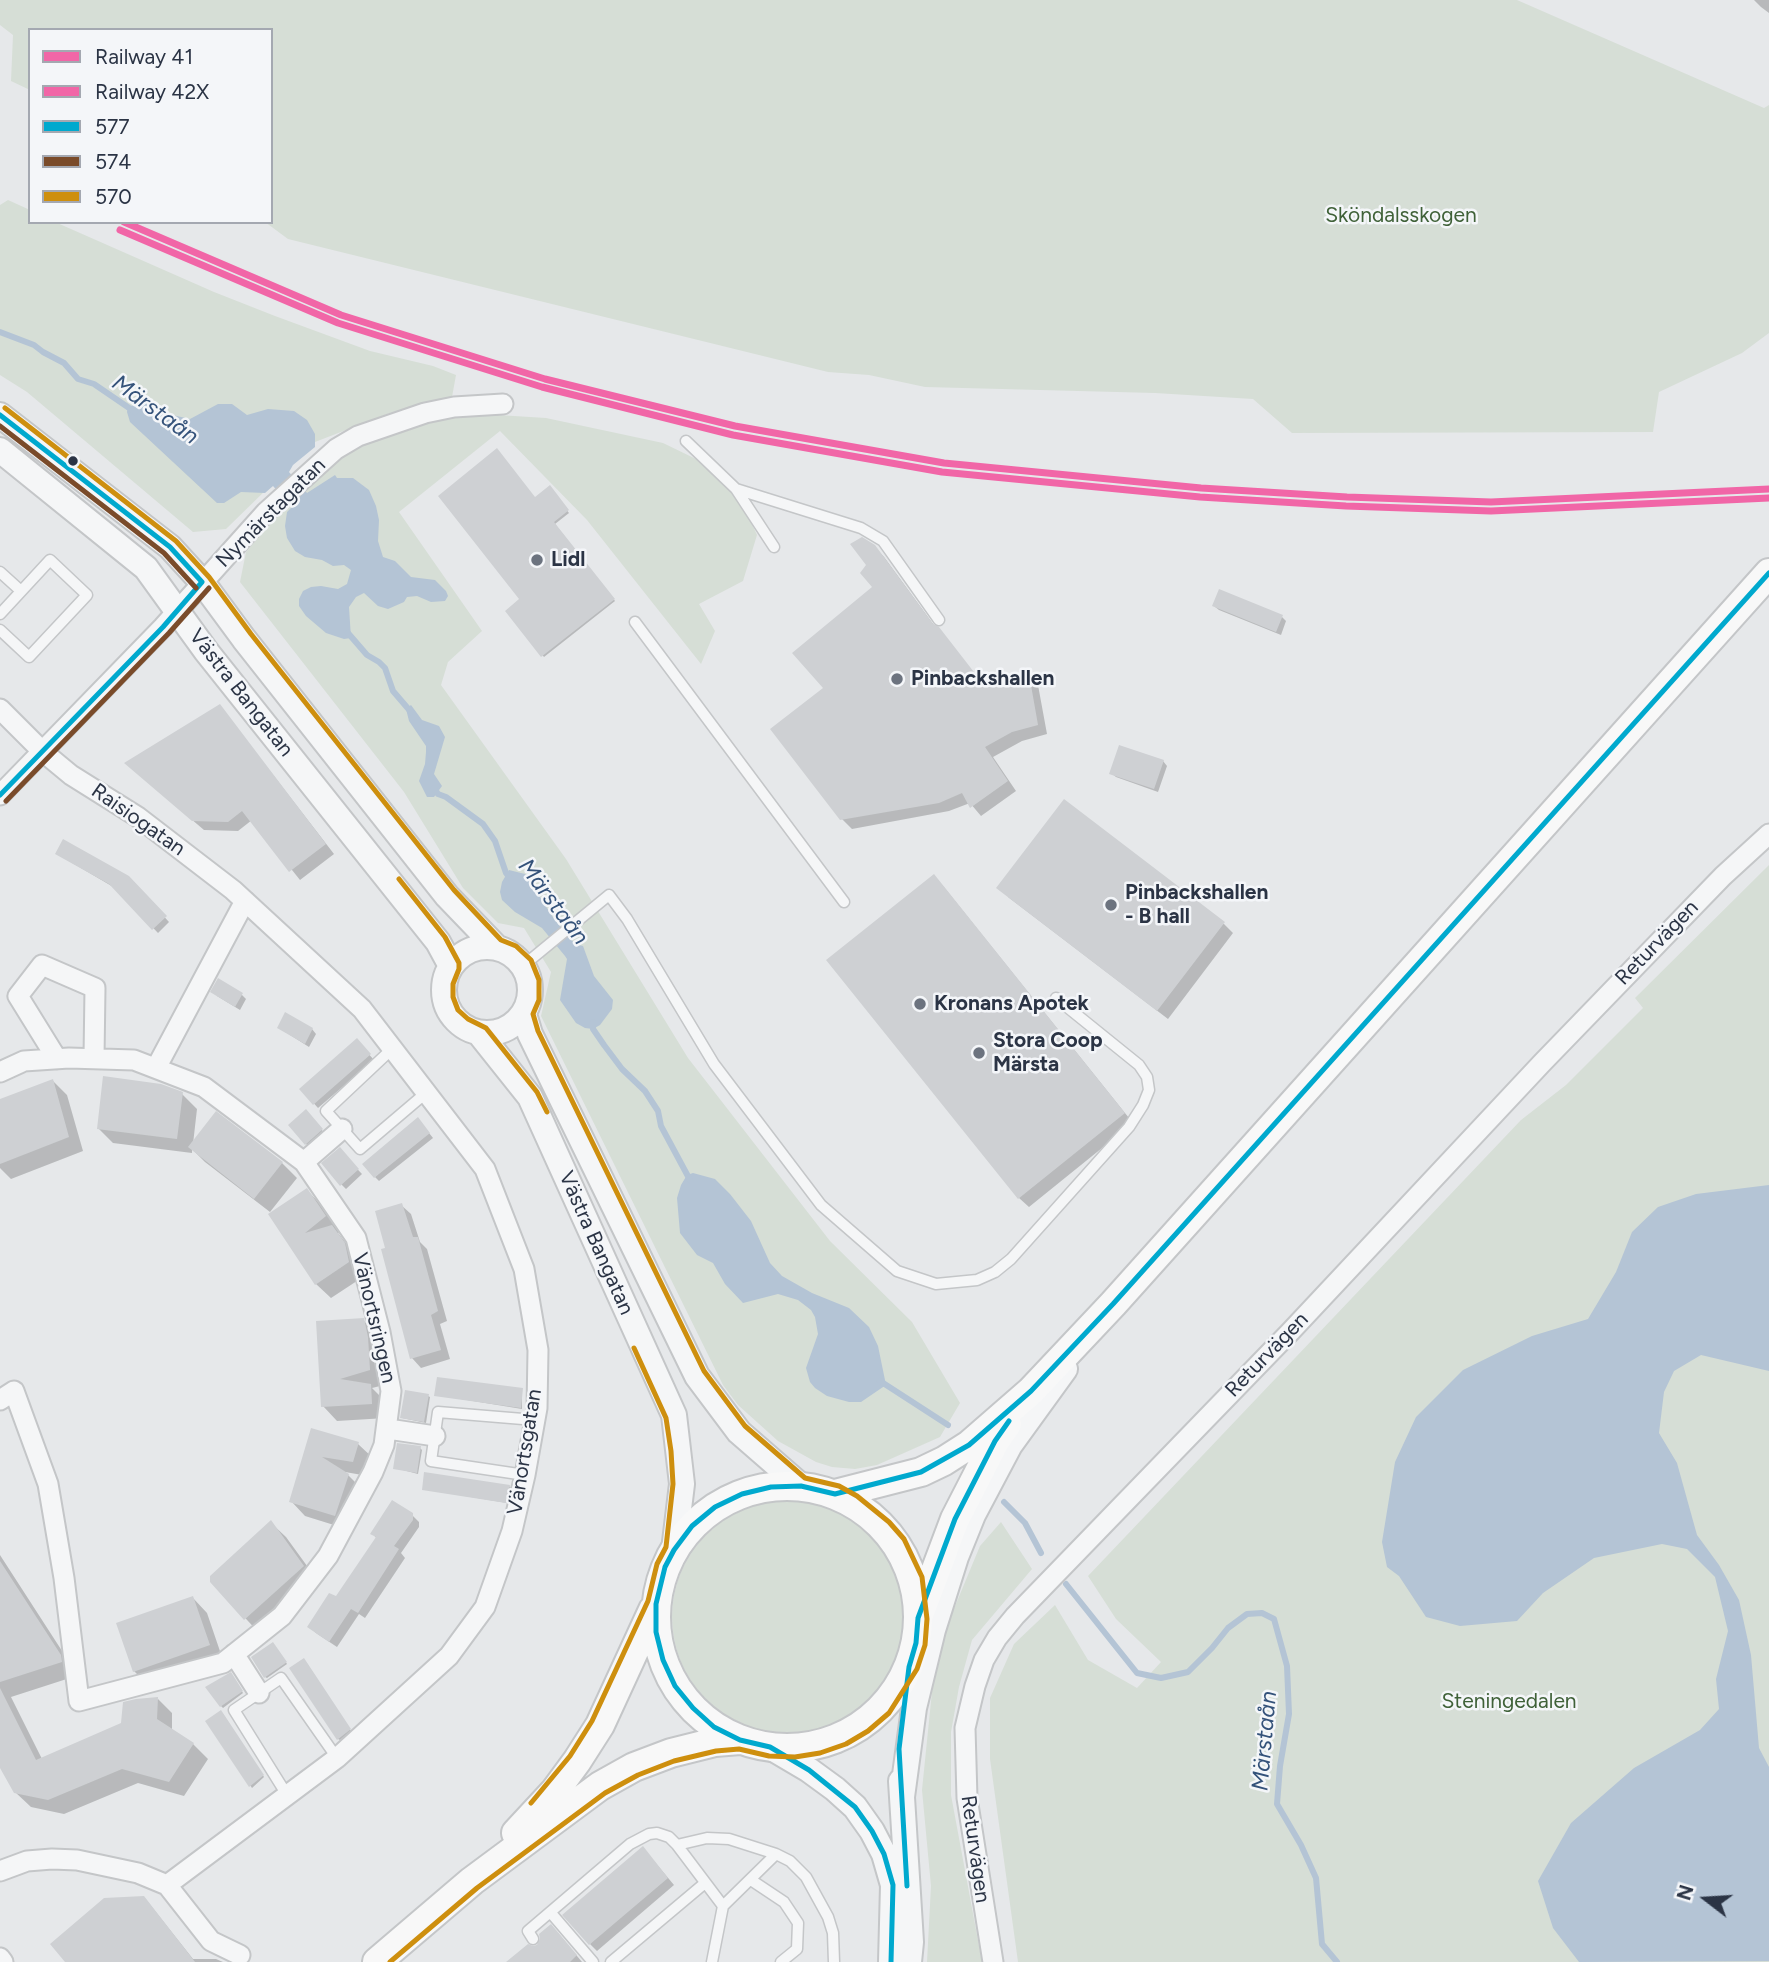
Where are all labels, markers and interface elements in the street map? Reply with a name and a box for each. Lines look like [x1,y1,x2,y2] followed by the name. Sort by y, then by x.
[28,28,273,224] legend
[95,44,193,69] text: Railway 41
[95,79,209,104] text: Railway 42X
[95,114,130,139] text: 577
[95,149,131,174] text: 574
[95,184,132,209] text: 570
[1325,203,1477,229] park label: Sköndalsskogen
[106,369,204,451] water label: Märstaån
[211,453,331,573] street label: Nymärstagatan
[66,454,80,468] unlabelled marker
[551,547,585,573] place label: Lidl
[529,552,545,568] marker: Lidl
[183,624,299,762] street label: Västra Bangatan
[911,666,1054,692] place label: Pinbackshallen
[889,671,905,687] marker: Pinbackshallen
[86,778,190,862] street label: Raisiogatan
[512,854,594,950] water label: Märstaån
[1125,880,1268,930] place label: Pinbackshallen - B hall
[1610,895,1704,991] street label: Returvägen
[1103,897,1119,913] marker: Pinbackshallen - B hall
[934,991,1089,1017] place label: Kronans Apotek
[912,996,928,1012] marker: Kronans Apotek
[993,1028,1103,1078] place label: Stora Coop Märsta
[971,1045,987,1061] marker: Stora Coop Märsta
[553,1167,639,1319] street label: Västra Bangatan
[347,1250,401,1386] street label: Vänortsringen
[1220,1307,1314,1403] street label: Returvägen
[503,1387,547,1517] street label: Vänortsgatan
[1441,1689,1577,1715] park label: Steningedalen
[1247,1690,1283,1792] water label: Märstaån
[955,1794,995,1904] street label: Returvägen
[1671,1864,1741,1934] north arrow
[1672,1882,1699,1903] text: N

